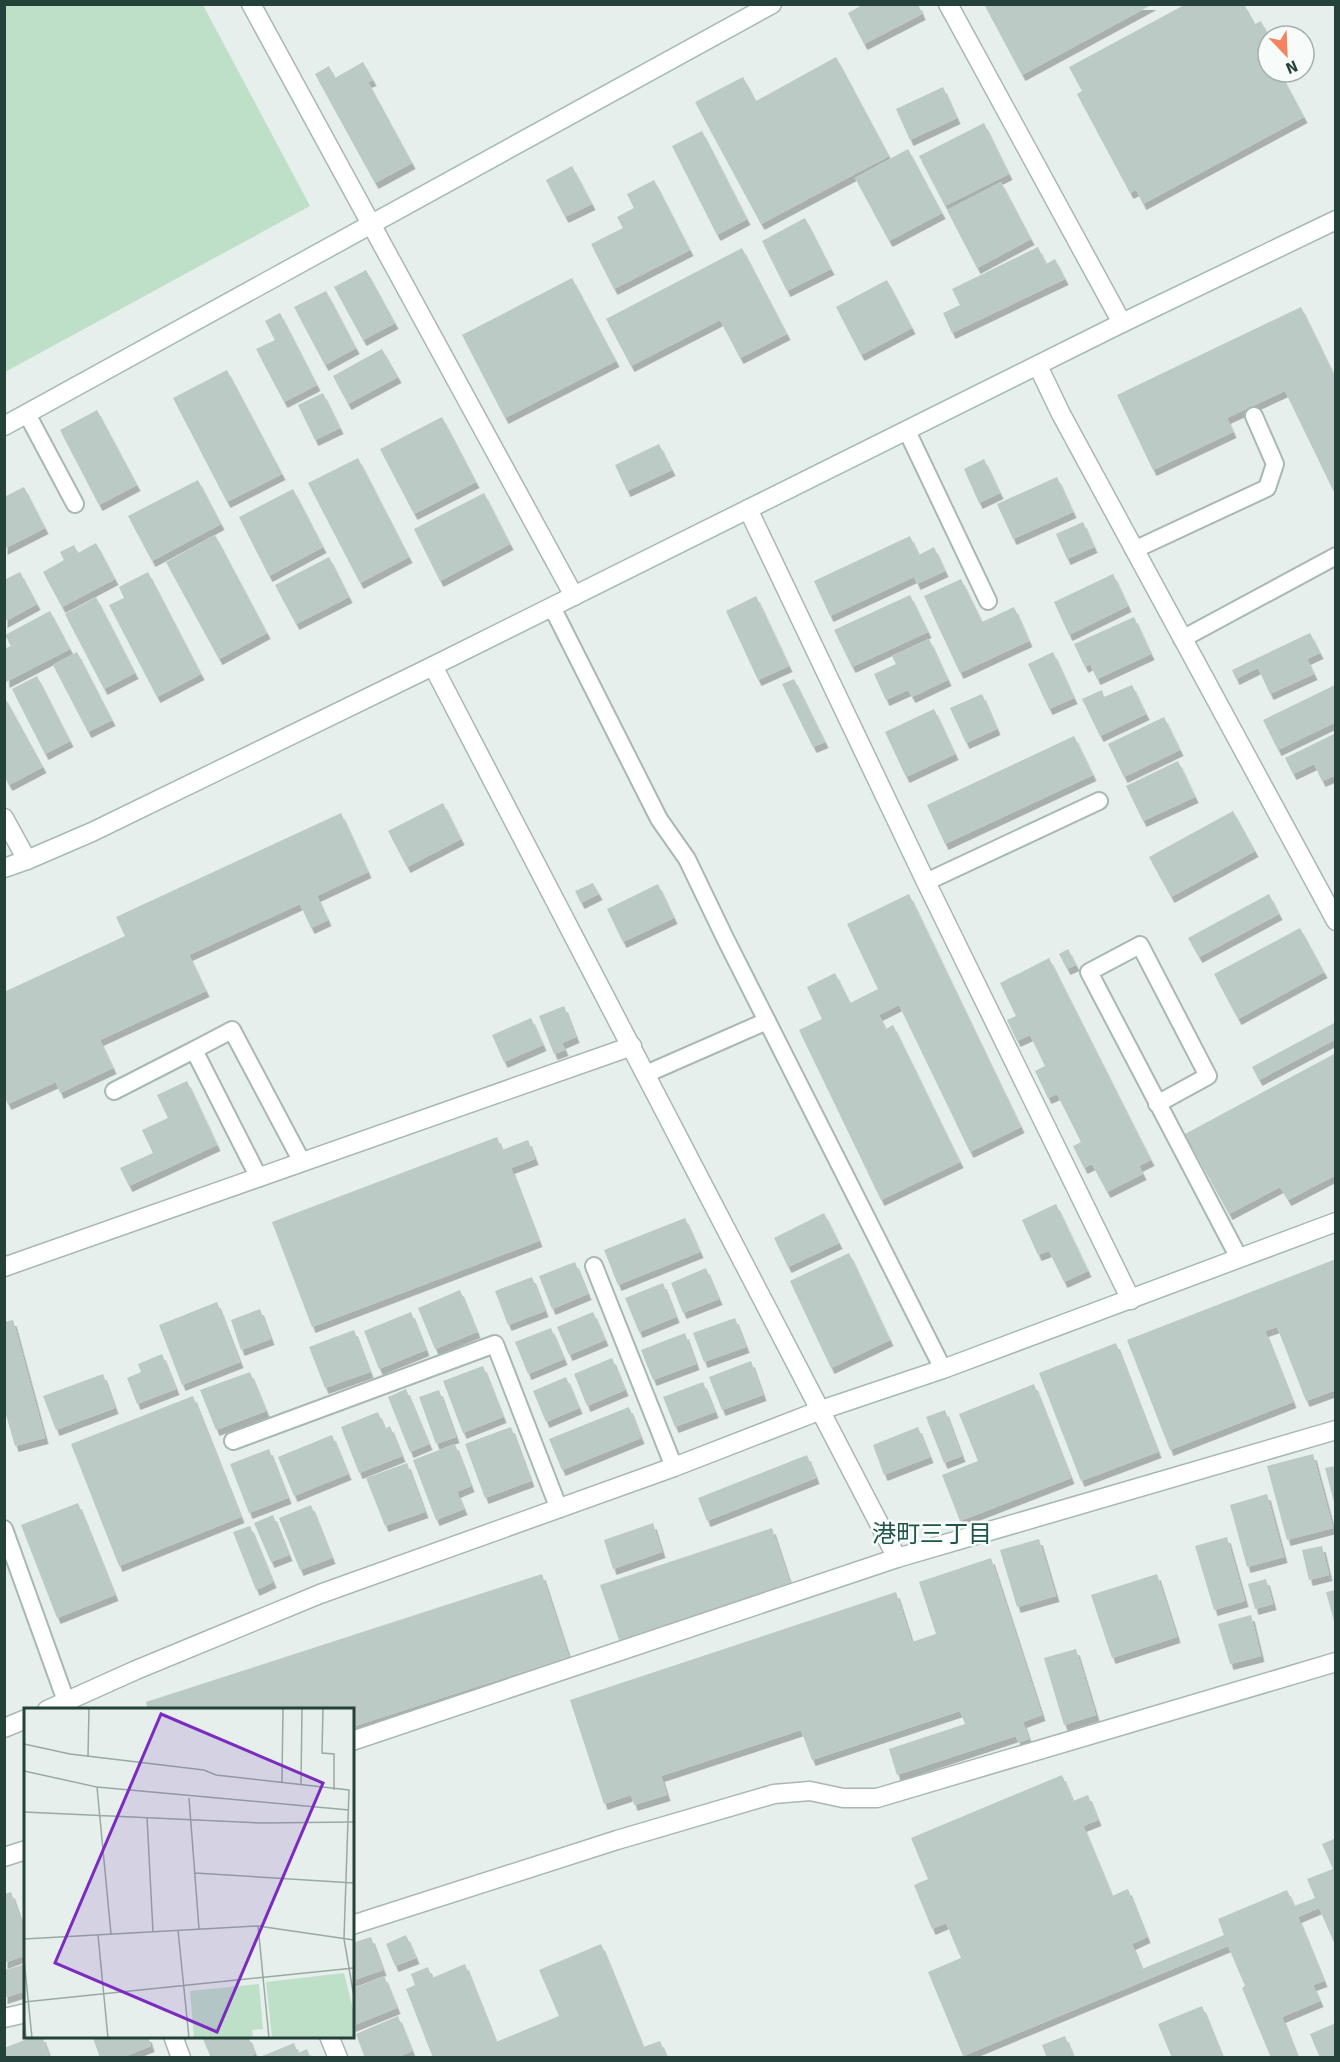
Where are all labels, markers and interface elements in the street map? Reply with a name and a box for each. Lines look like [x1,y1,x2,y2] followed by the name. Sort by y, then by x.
[1256,24,1316,84] north arrow
[1282,56,1301,78] text: N
[872,1519,992,1549] district label: 港町三丁目
[24,1708,354,2038] inset map

